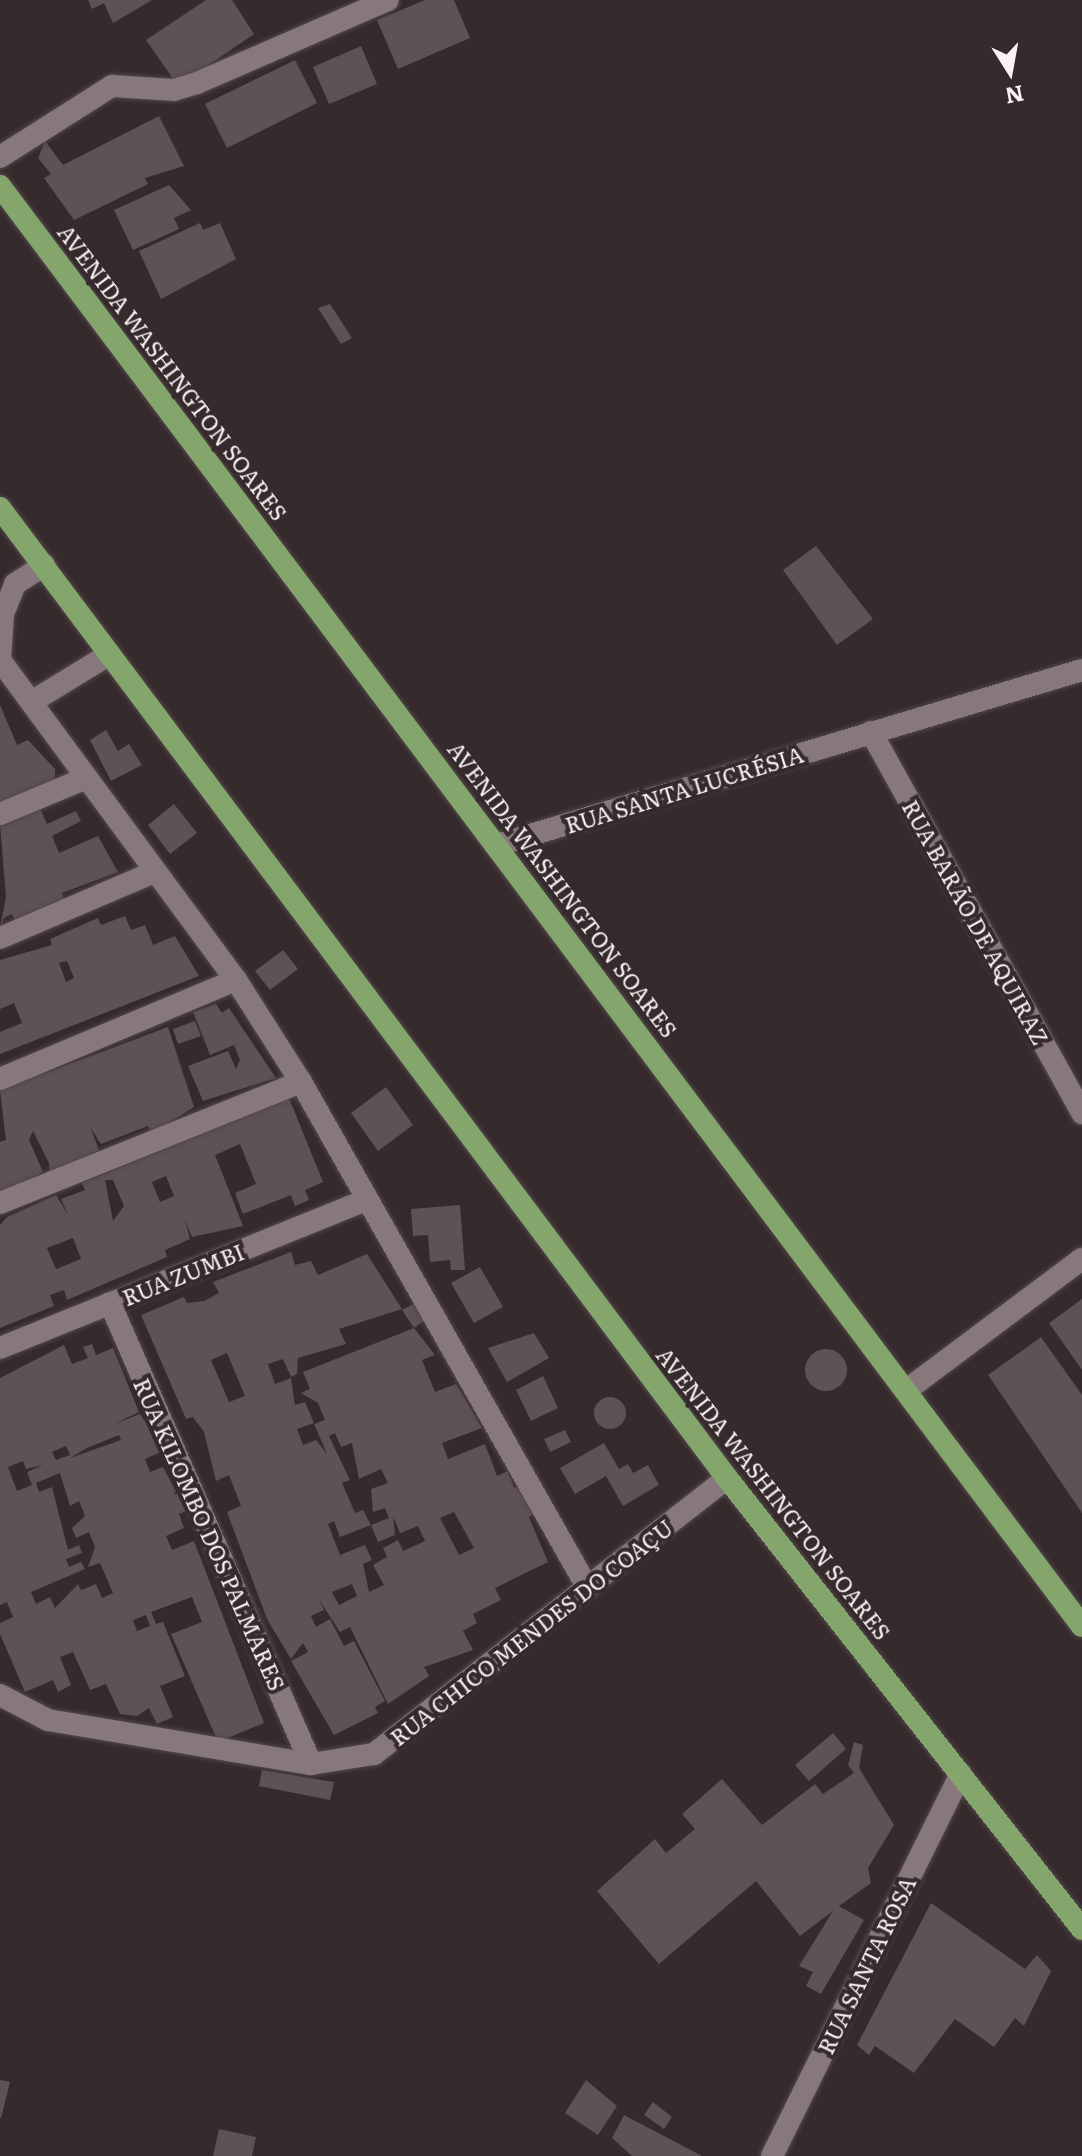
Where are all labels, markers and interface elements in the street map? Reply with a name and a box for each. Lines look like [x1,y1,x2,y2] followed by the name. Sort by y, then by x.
[970,32,1050,112] north arrow
[1002,78,1027,114] text: N
[53,219,293,525] street label: AVENIDA WASHINGTON SOARES
[443,736,683,1042] street label: AVENIDA WASHINGTON SOARES
[562,740,806,838] street label: RUA SANTA LUCRÉSIA
[898,795,1054,1049] street label: RUA BARÃO DE AQUIRAZ
[118,1238,248,1310] street label: RUA ZUMBI
[652,1342,896,1644] street label: AVENIDA WASHINGTON SOARES
[129,1374,291,1694] street label: RUA KILOMBO DOS PALMARES
[385,1514,677,1750] street label: RUA CHICO MENDES DO COAÇU
[812,1872,920,2058] street label: RUA SANTA ROSA

